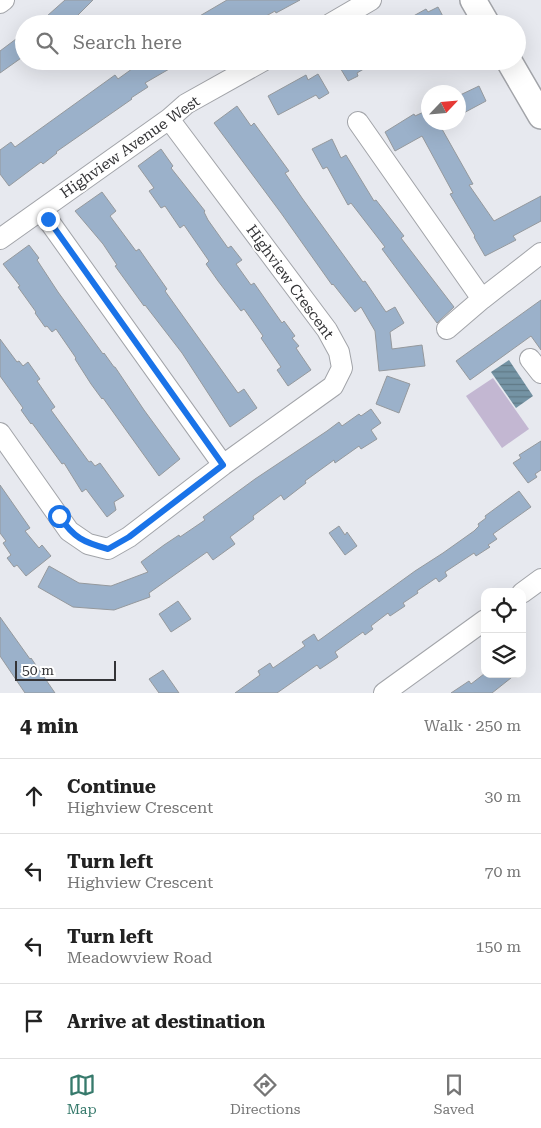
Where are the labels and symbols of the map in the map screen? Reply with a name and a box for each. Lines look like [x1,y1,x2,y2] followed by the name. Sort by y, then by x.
[421,85,466,130] north arrow
[57,92,204,202] street label: Highview Avenue West
[37,208,60,231] route end
[242,221,338,343] street label: Highview Crescent
[48,505,71,528] route start
[15,658,116,681] scale bar

